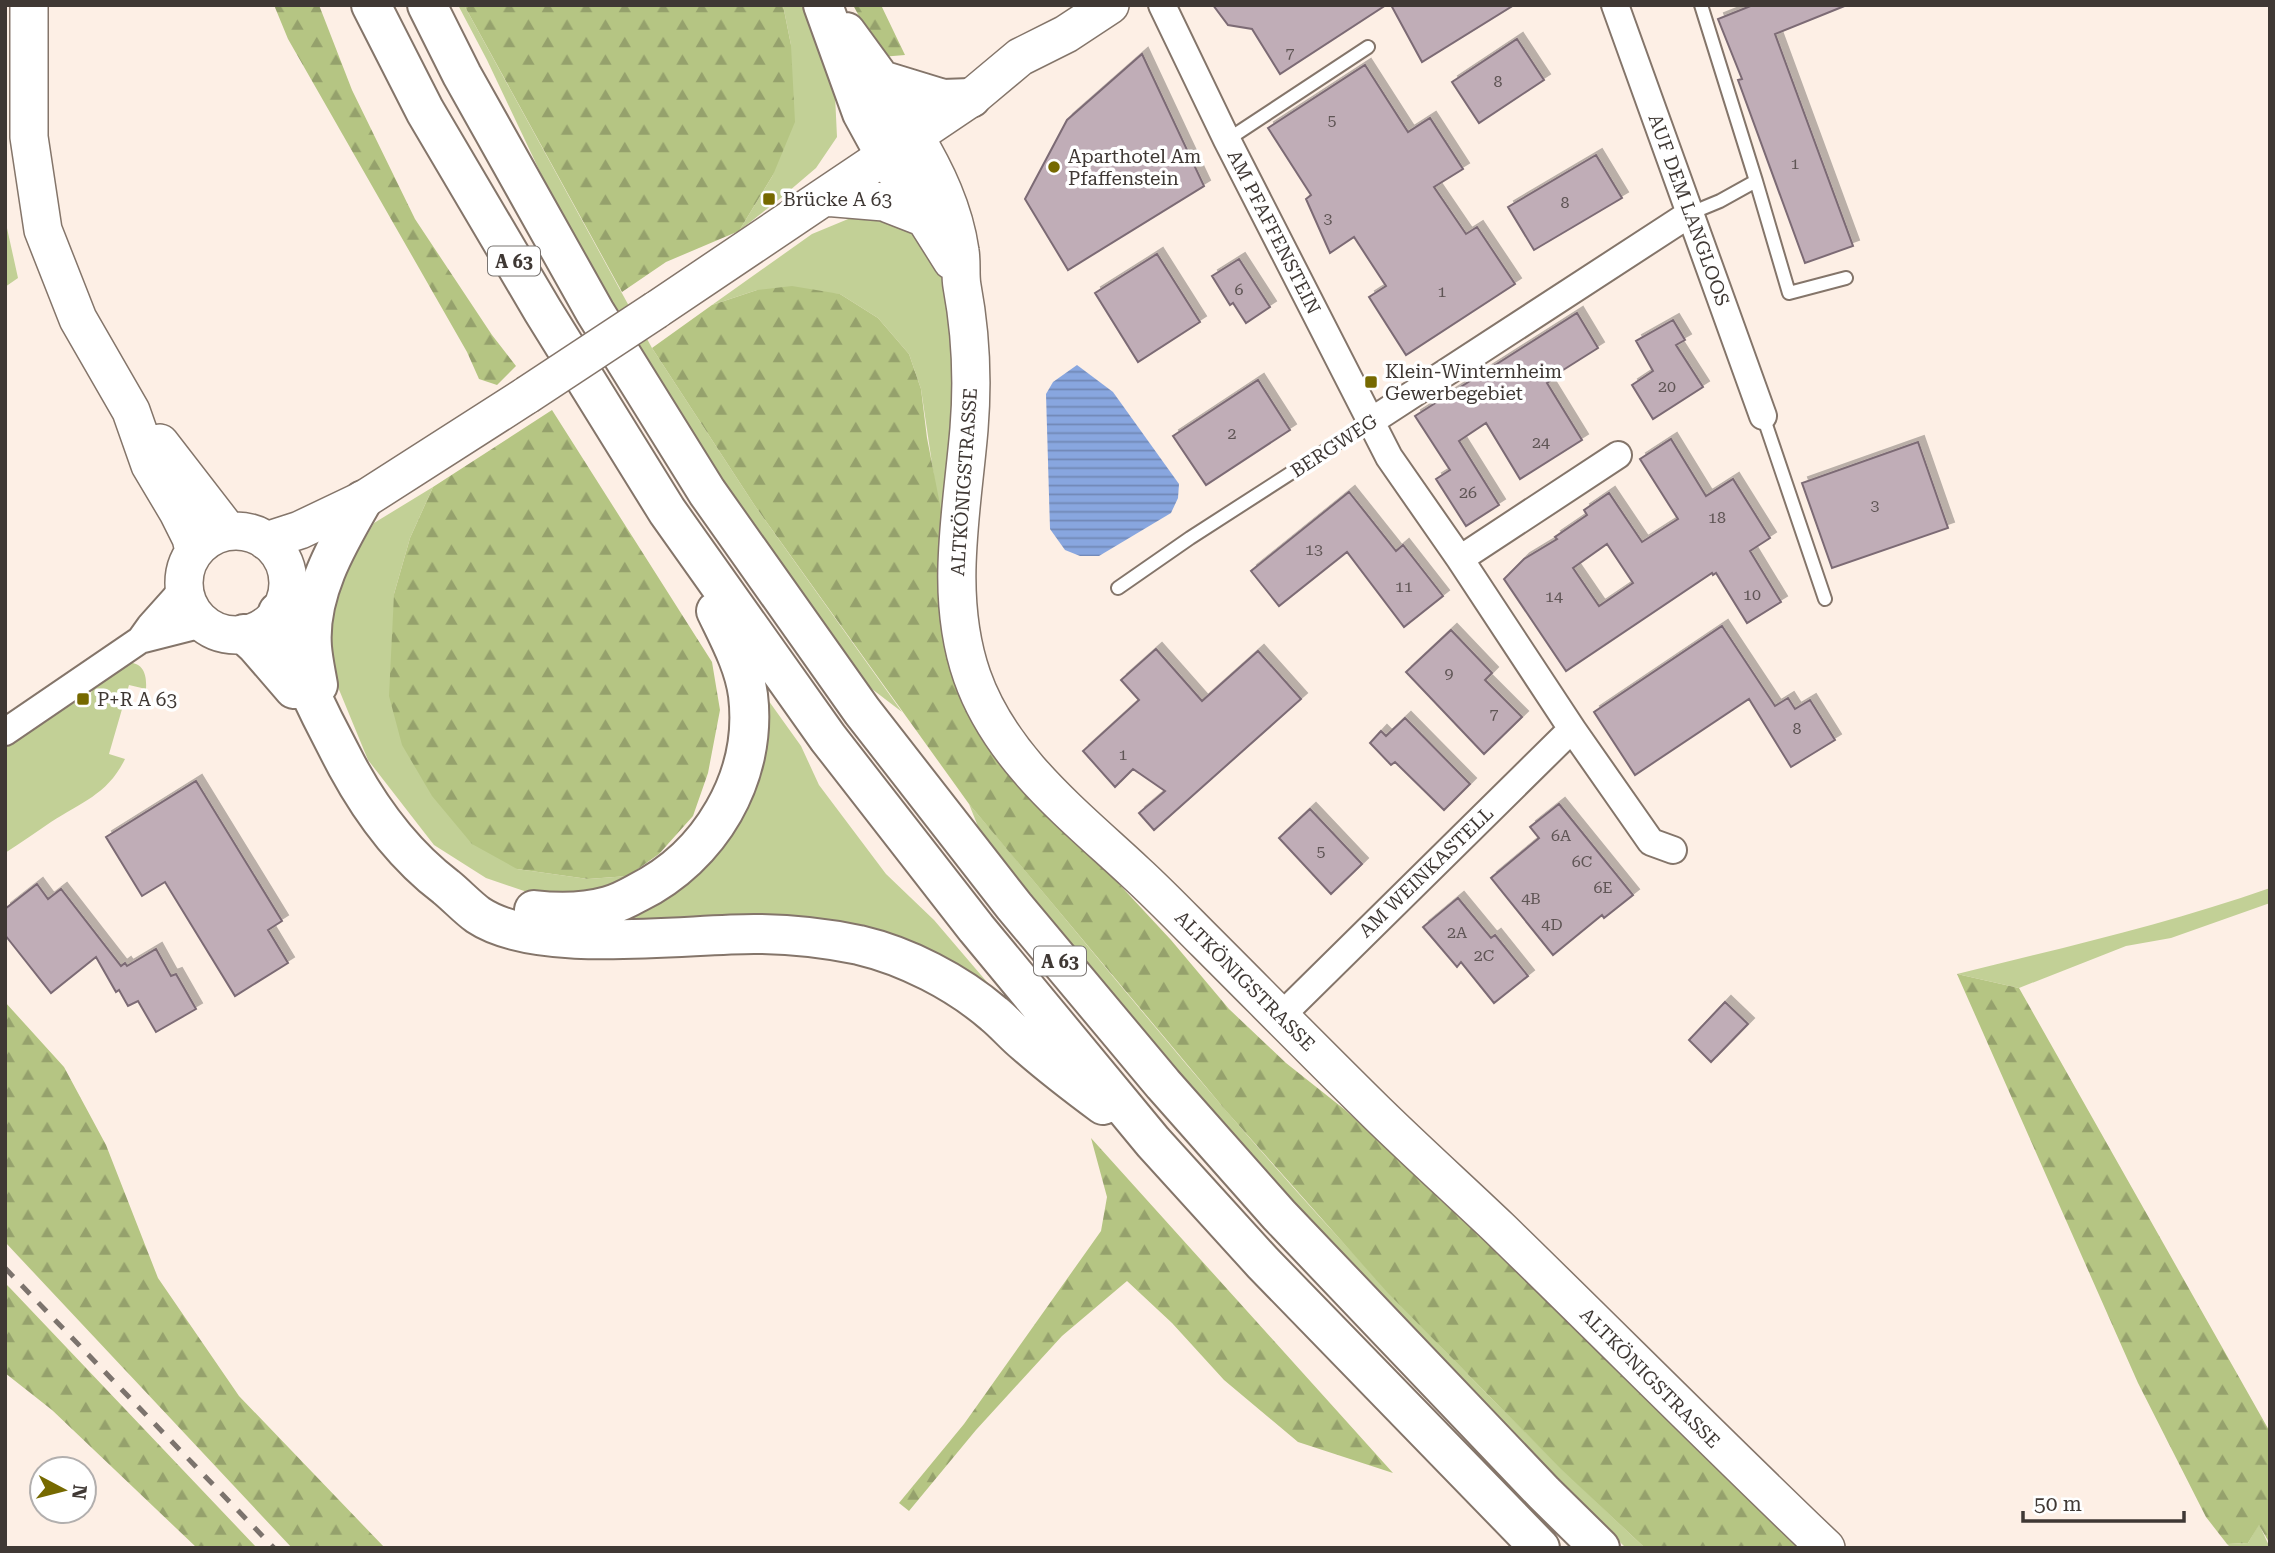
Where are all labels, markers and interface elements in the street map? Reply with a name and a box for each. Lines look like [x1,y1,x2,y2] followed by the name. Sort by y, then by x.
[1286,43,1295,62] house number: 7
[1494,72,1503,91] house number: 8
[1328,111,1337,130] house number: 5
[1644,111,1734,309] street label: AUF DEM LANGLOOS
[1068,145,1201,190] place label: Aparthotel Am Pfaffenstein
[1223,146,1325,318] street label: AM PFAFFENSTEIN
[1791,154,1800,173] house number: 1
[1046,159,1062,175] marker: Aparthotel Am Pfaffenstein
[783,188,892,211] place label: Brücke A 63
[761,191,777,207] marker: Brücke A 63
[1561,193,1570,212] house number: 8
[1324,209,1333,228] house number: 3
[488,246,540,276] road number: A 63
[1235,280,1244,299] house number: 6
[1438,282,1447,301] house number: 1
[1385,360,1562,405] place label: Klein-Winternheim Gewerbegebiet
[1363,374,1379,390] marker: Klein-Winternheim Gewerbegebiet
[1658,377,1676,396] house number: 20
[946,387,982,577] street label: ALTKÖNIGSTRASSE
[1286,409,1382,483] street label: BERGWEG
[1228,424,1237,443] house number: 2
[1532,433,1550,452] house number: 24
[1459,483,1477,502] house number: 26
[1871,496,1880,515] house number: 3
[1708,508,1726,527] house number: 18
[1305,540,1323,559] house number: 13
[1395,577,1413,596] house number: 11
[1743,585,1761,604] house number: 10
[1545,587,1563,606] house number: 14
[1445,664,1454,683] house number: 9
[97,688,177,711] place label: P+R A 63
[75,691,91,707] marker: P+R A 63
[1490,704,1499,723] house number: 7
[1793,719,1802,738] house number: 8
[1119,745,1128,764] house number: 1
[1354,802,1498,942] street label: AM WEINKASTELL
[1551,826,1572,845] house number: 6A
[1317,842,1326,861] house number: 5
[1572,852,1592,871] house number: 6C
[1593,878,1613,897] house number: 6E
[1521,889,1541,908] house number: 4B
[1170,906,1320,1056] street label: ALTKÖNIGSTRASSE
[1541,915,1563,934] house number: 4D
[1447,923,1468,942] house number: 2A
[1034,946,1086,976] road number: A 63
[1474,946,1494,965] house number: 2C
[1575,1303,1725,1453] street label: ALTKÖNIGSTRASSE
[28,1455,98,1525] north arrow
[2023,1480,2184,1524] scale bar
[67,1483,92,1501] text: N
[2034,1492,2082,1516] text: 50 m

